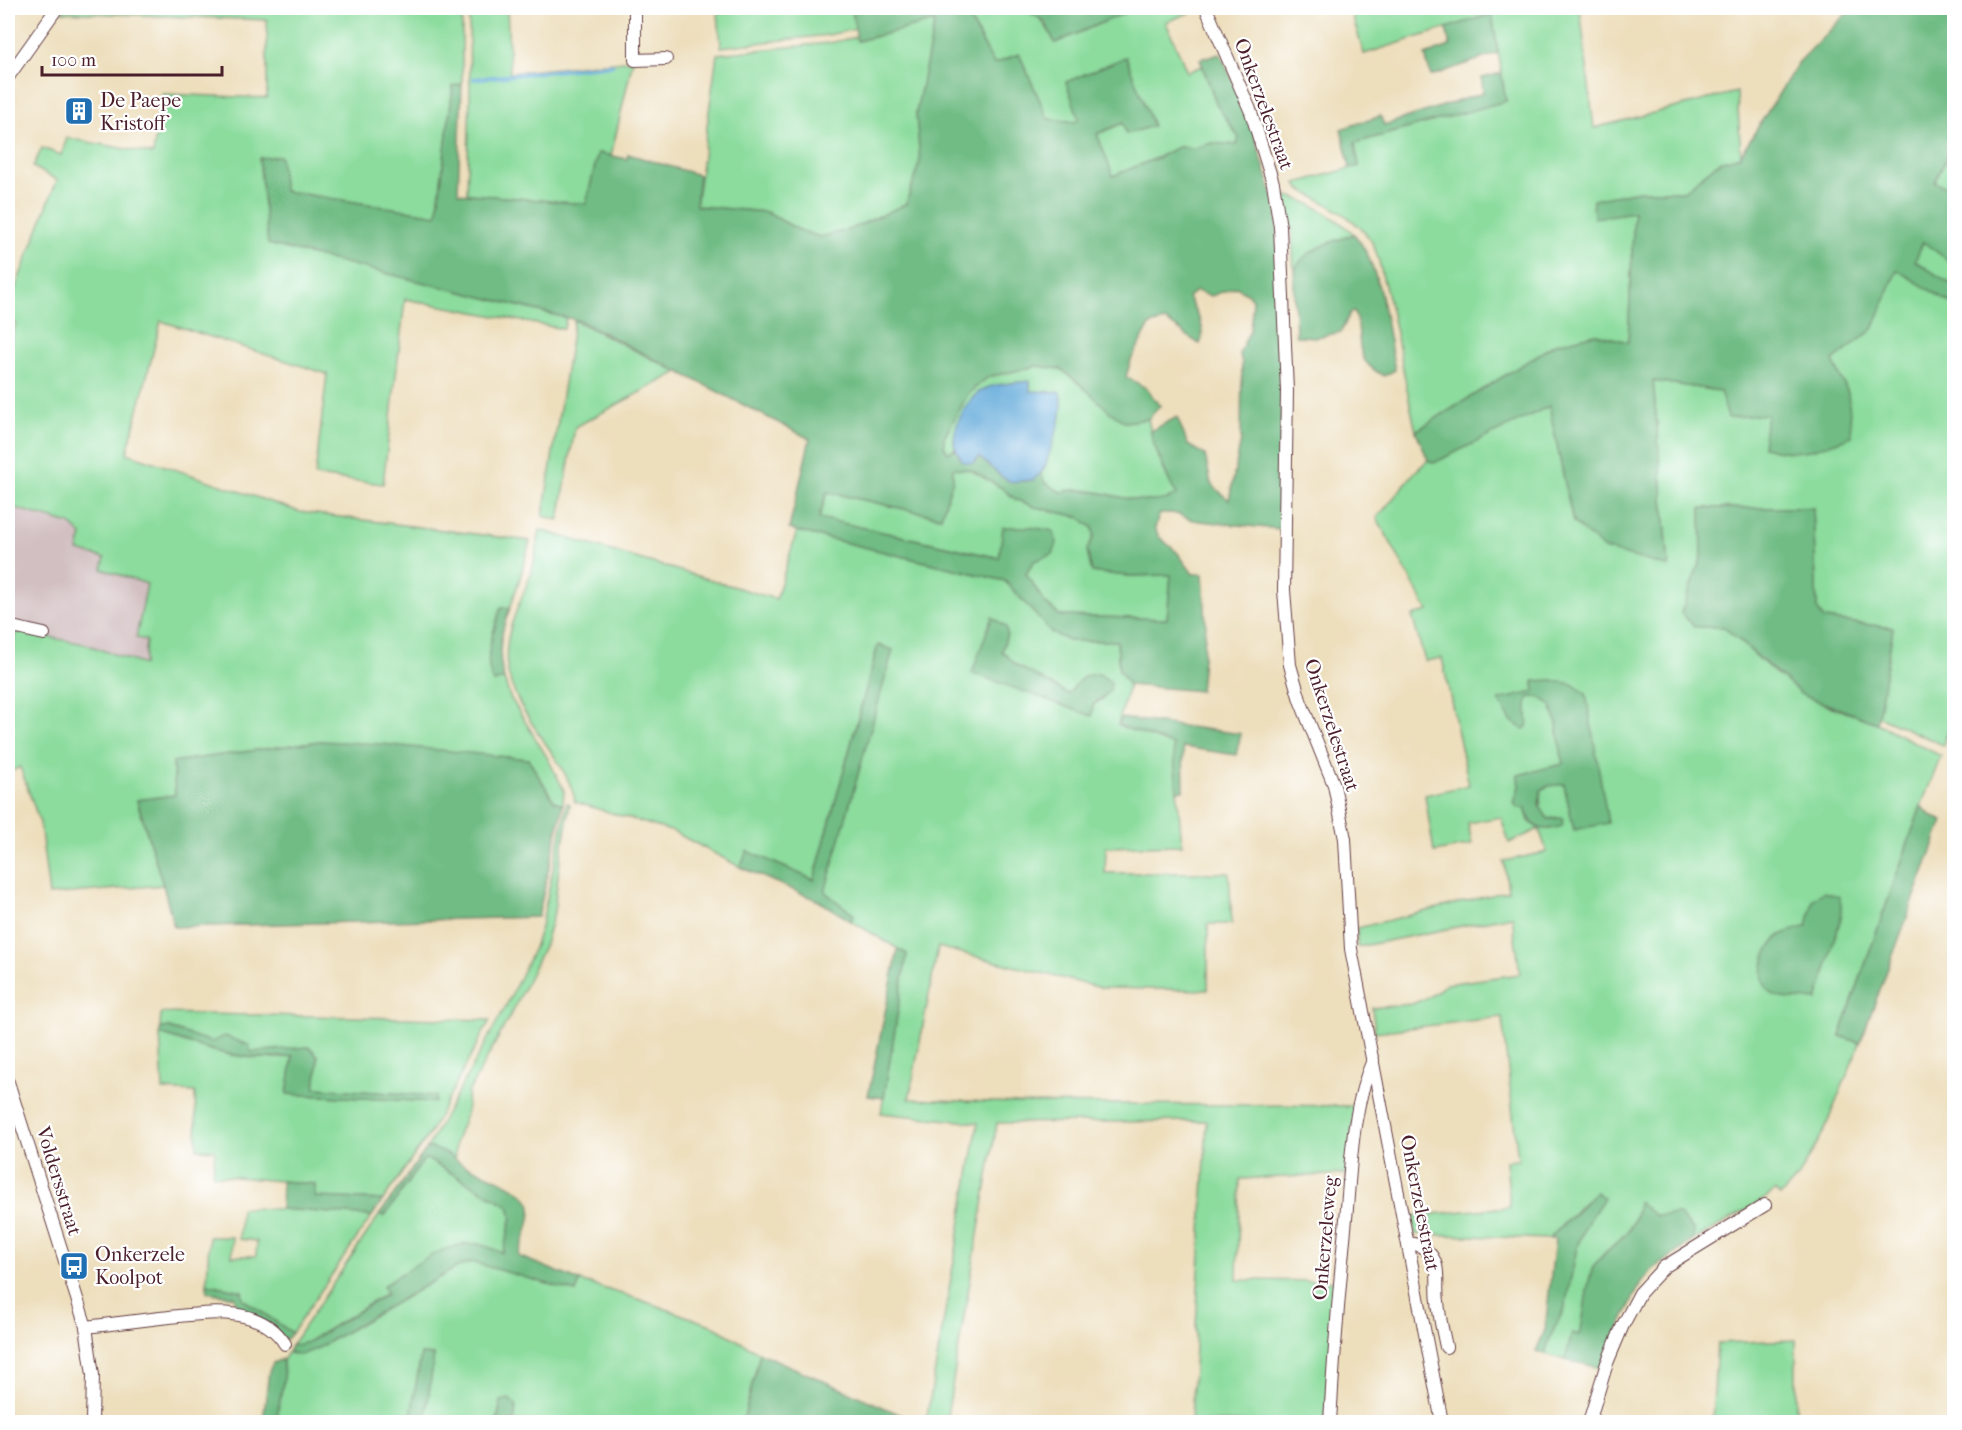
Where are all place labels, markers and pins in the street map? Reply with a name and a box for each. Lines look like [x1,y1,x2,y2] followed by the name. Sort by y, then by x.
[100,89,181,135] place label: De Paepe Kristoff
[63,95,95,127] building icon: De Paepe Kristoff
[95,1243,185,1289] place label: Onkerzele Koolpot
[58,1250,90,1282] bus stop icon: Onkerzele Koolpot

